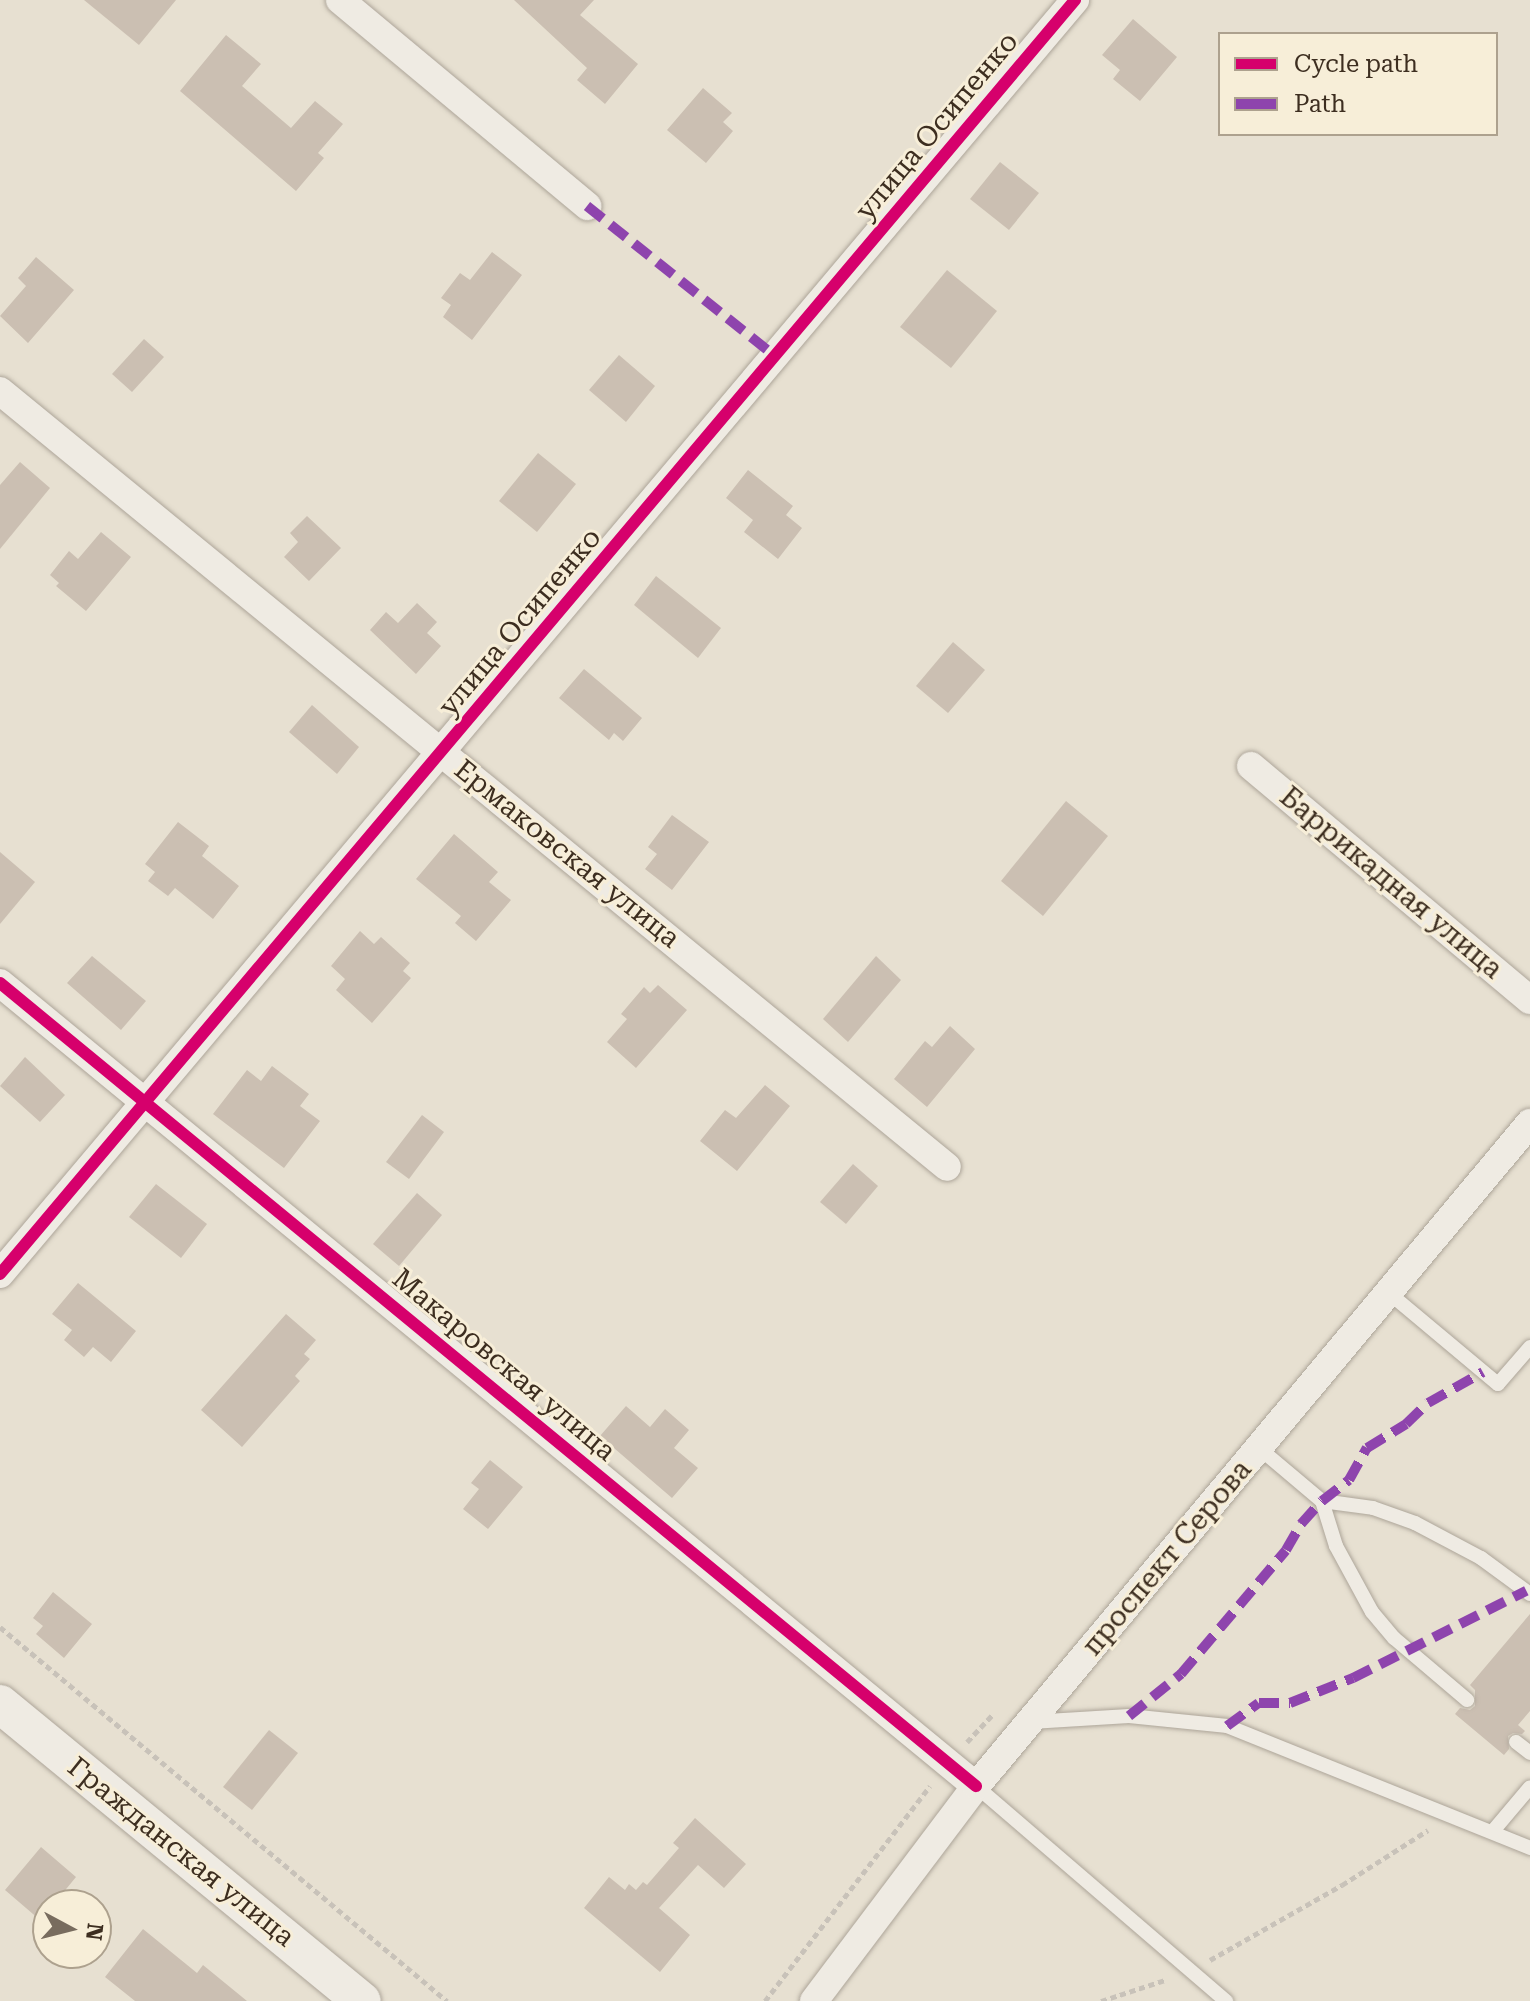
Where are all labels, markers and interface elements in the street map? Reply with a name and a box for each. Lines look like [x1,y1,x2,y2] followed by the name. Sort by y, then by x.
[849,25,1025,227] street label: улица Осипенко
[1218,32,1498,136] legend
[1294,50,1418,78] text: Cycle path
[1294,90,1346,118] text: Path
[432,521,608,723] street label: улица Осипенко
[448,753,686,955] street label: Ермаковская улица
[1273,780,1509,986] street label: Баррикадная улица
[386,1262,622,1468] street label: Макаровская улица
[1076,1454,1258,1662] street label: проспект Серова
[61,1750,301,1954] street label: Гражданская улица
[32,1889,112,1969] north arrow
[81,1922,108,1942] text: N

